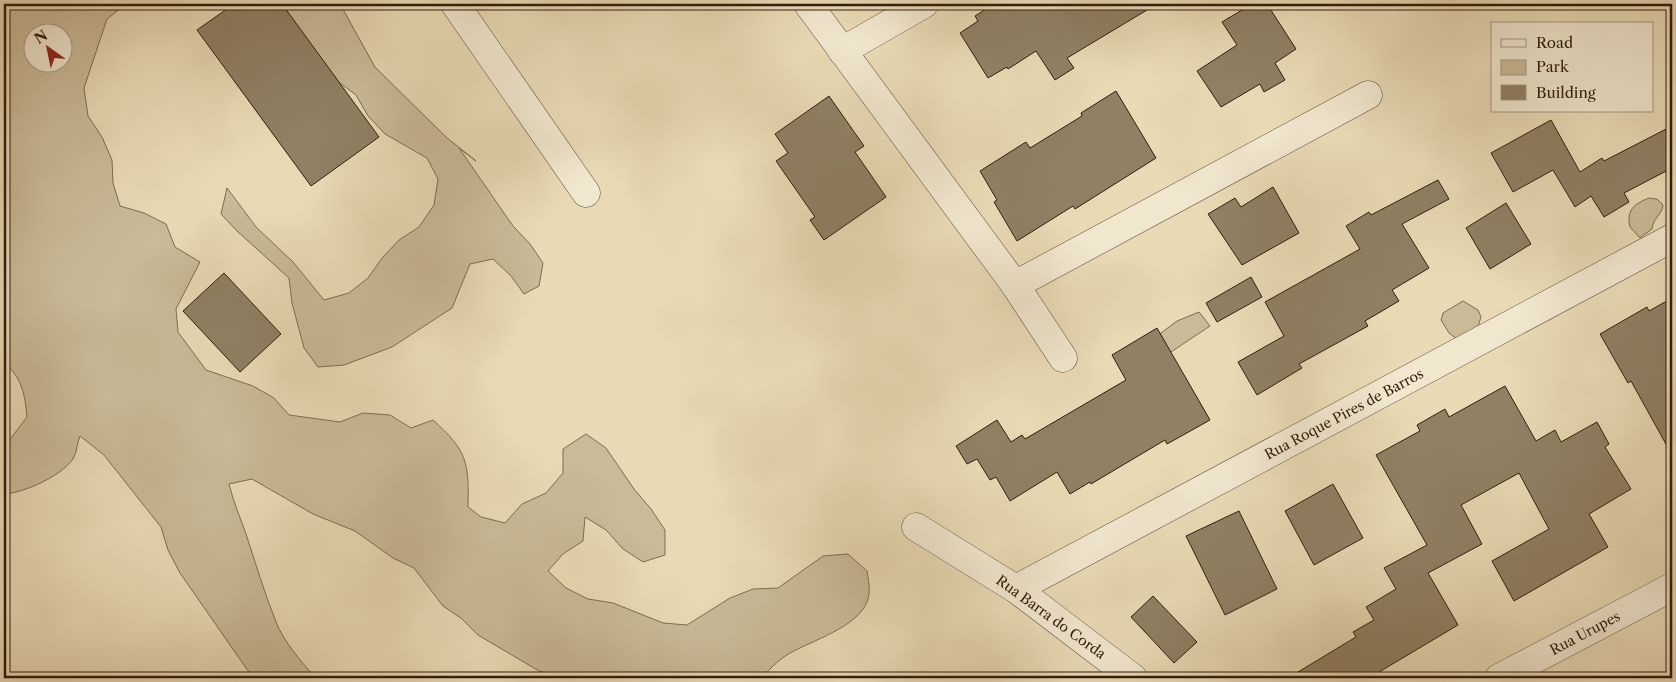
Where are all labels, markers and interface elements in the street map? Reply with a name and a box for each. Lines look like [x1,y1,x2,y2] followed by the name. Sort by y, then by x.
[22,22,72,72] north arrow
[1491,22,1654,112] legend
[31,26,51,48] text: N
[1536,33,1573,52] text: Road
[1536,57,1570,76] text: Park
[1536,83,1596,102] text: Building
[1261,364,1427,464] street label: Rua Roque Pires de Barros
[993,571,1110,663] street label: Rua Barra do Corda
[1547,607,1623,659] street label: Rua Urupes

